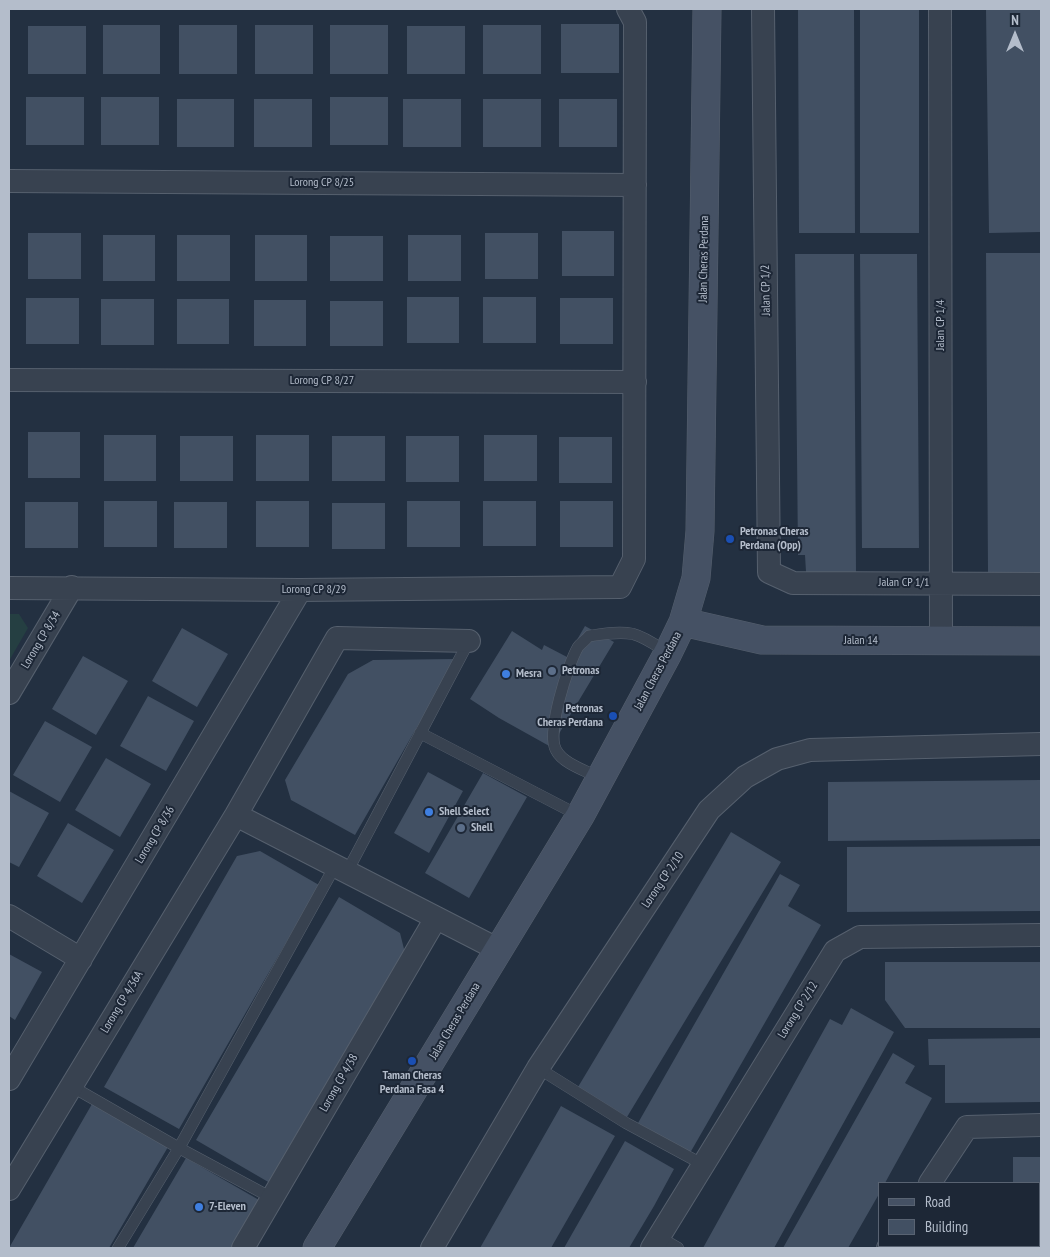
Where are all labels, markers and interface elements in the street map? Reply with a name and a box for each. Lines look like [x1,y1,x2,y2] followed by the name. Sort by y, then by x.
[990,10,1040,60] north arrow
[1011,11,1019,29] text: N
[290,176,354,190] street label: Lorong CP 8/25
[696,215,712,303] street label: Jalan Cheras Perdana
[758,264,774,316] street label: Jalan CP 1/2
[934,300,948,350] street label: Jalan CP 1/4
[290,374,354,388] street label: Lorong CP 8/27
[740,525,809,553] place label: Petronas Cheras Perdana (Opp)
[724,533,736,545] marker: Petronas Cheras Perdana (Opp)
[879,576,929,590] street label: Jalan CP 1/1
[282,583,346,597] street label: Lorong CP 8/29
[18,609,64,671] street label: Lorong CP 8/34
[631,629,685,713] street label: Jalan Cheras Perdana
[844,634,878,648] street label: Jalan 14
[562,664,599,678] place label: Petronas
[546,665,558,677] marker: Petronas
[516,667,542,681] place label: Mesra
[500,668,512,680] marker: Mesra
[537,702,603,730] place label: Petronas Cheras Perdana
[607,710,619,722] marker: Petronas Cheras Perdana
[132,804,178,866] street label: Lorong CP 8/36
[439,805,489,819] place label: Shell Select
[423,806,435,818] marker: Shell Select
[471,821,493,835] place label: Shell
[455,822,467,834] marker: Shell
[639,849,687,911] street label: Lorong CP 2/10
[98,968,146,1036] street label: Lorong CP 4/36A
[775,979,821,1041] street label: Lorong CP 2/12
[426,980,484,1062] street label: Jalan Cheras Perdana
[317,1052,361,1114] street label: Lorong CP 4/38
[406,1055,418,1067] marker: Taman Cheras Perdana Fasa 4
[380,1069,444,1097] place label: Taman Cheras Perdana Fasa 4
[878,1182,1040,1247] legend
[925,1192,951,1211] text: Road
[209,1200,246,1214] place label: 7-Eleven
[193,1201,205,1213] marker: 7-Eleven
[925,1217,968,1236] text: Building

